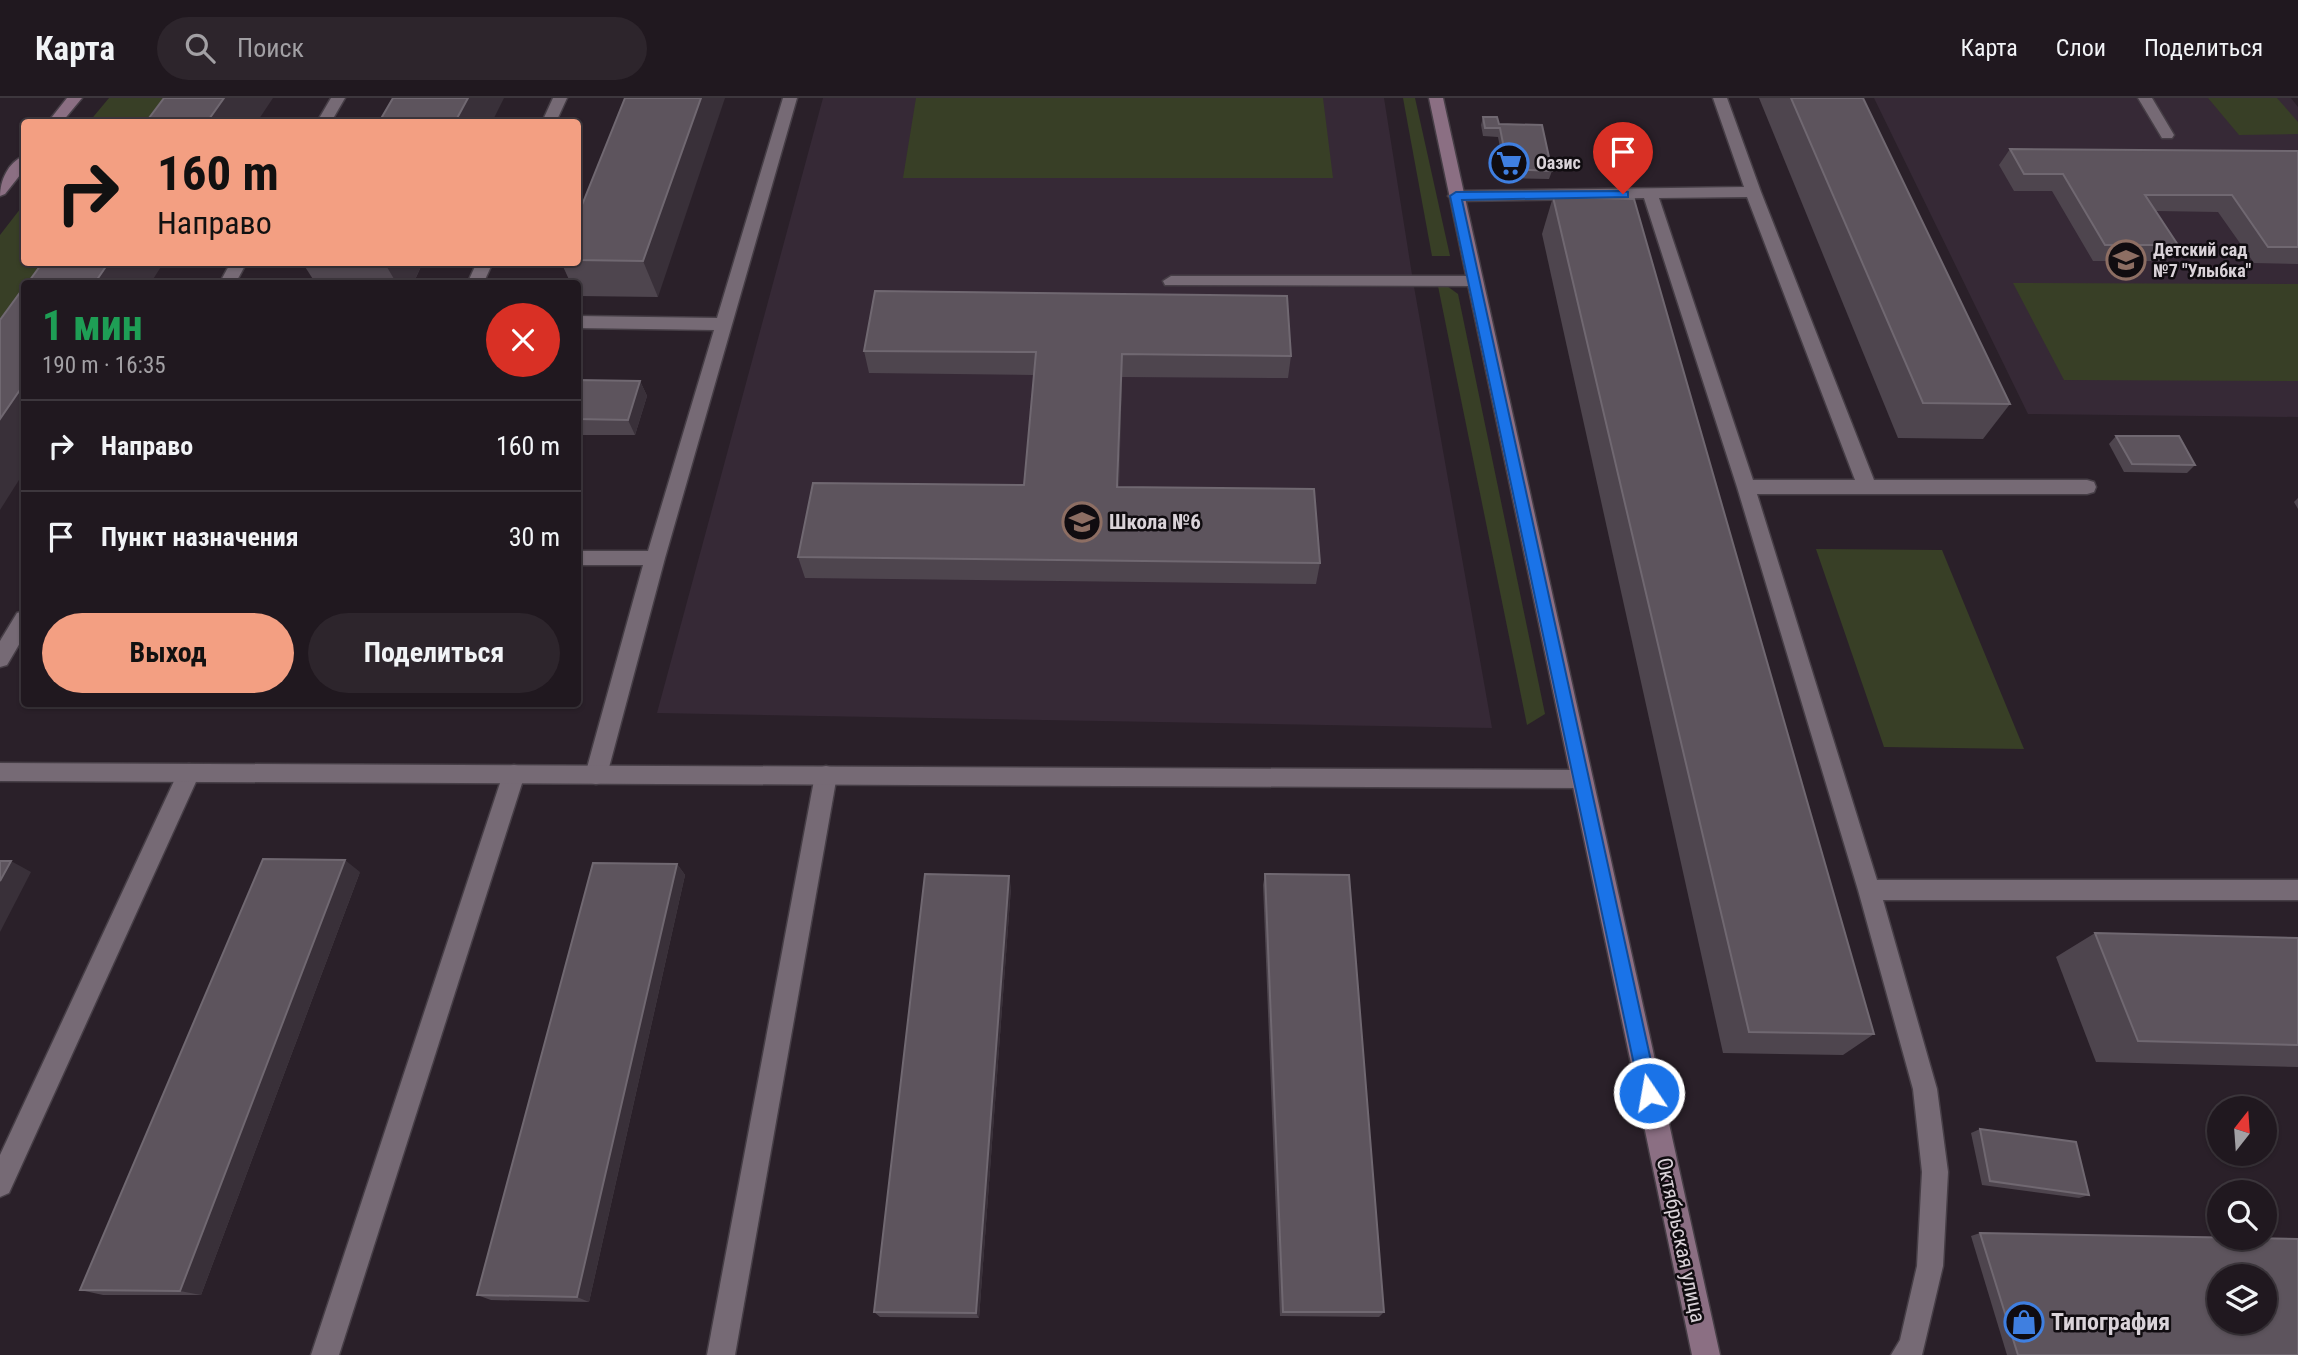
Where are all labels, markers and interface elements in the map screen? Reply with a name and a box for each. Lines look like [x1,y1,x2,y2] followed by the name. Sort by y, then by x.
[157,17,647,80] search box
[35,29,115,68] text: Карта
[181,29,219,67] icon: search
[237,33,304,63] text: Поиск
[1960,34,2018,62] text: Карта
[2056,34,2106,62] text: Слои
[2144,34,2263,62] text: Поделиться
[1593,122,1653,194] pin
[1604,133,1642,171] icon: arrive
[1488,142,1530,184] supermarket icon: Оазис
[157,145,279,202] text: 160 m
[42,147,133,238] icon: right
[1536,152,1581,173] place label: Оазис
[157,204,272,242] text: Направо
[2105,239,2147,281] school or university icon: Детский сад №7 "Улыбка"
[2153,239,2251,281] place label: Детский сад №7 "Улыбка"
[42,301,143,350] text: 1 мин
[486,303,560,377] button: close
[42,352,166,379] text: 190 m · 16:35
[42,427,80,465] icon: right
[101,431,193,461] text: Направо
[496,431,560,461] text: 160 m
[1061,501,1103,543] school or university icon: Школа №6
[1109,510,1201,534] place label: Школа №6
[42,518,80,556] icon: arrive
[101,522,299,552] text: Пункт назначения
[509,522,560,552] text: 30 m
[42,613,294,693] button: Выход
[308,613,560,693] button: Поделиться
[1612,1056,1686,1130] position arrow
[2207,1096,2277,1166] north arrow
[2207,1096,2277,1334] map controls
[1652,1155,1710,1325] street label: Октябрьская улица
[2207,1180,2277,1250] button: search
[2207,1264,2277,1334] button: layers
[2003,1301,2045,1343] shop icon: Типография
[2051,1308,2170,1336] place label: Типография

